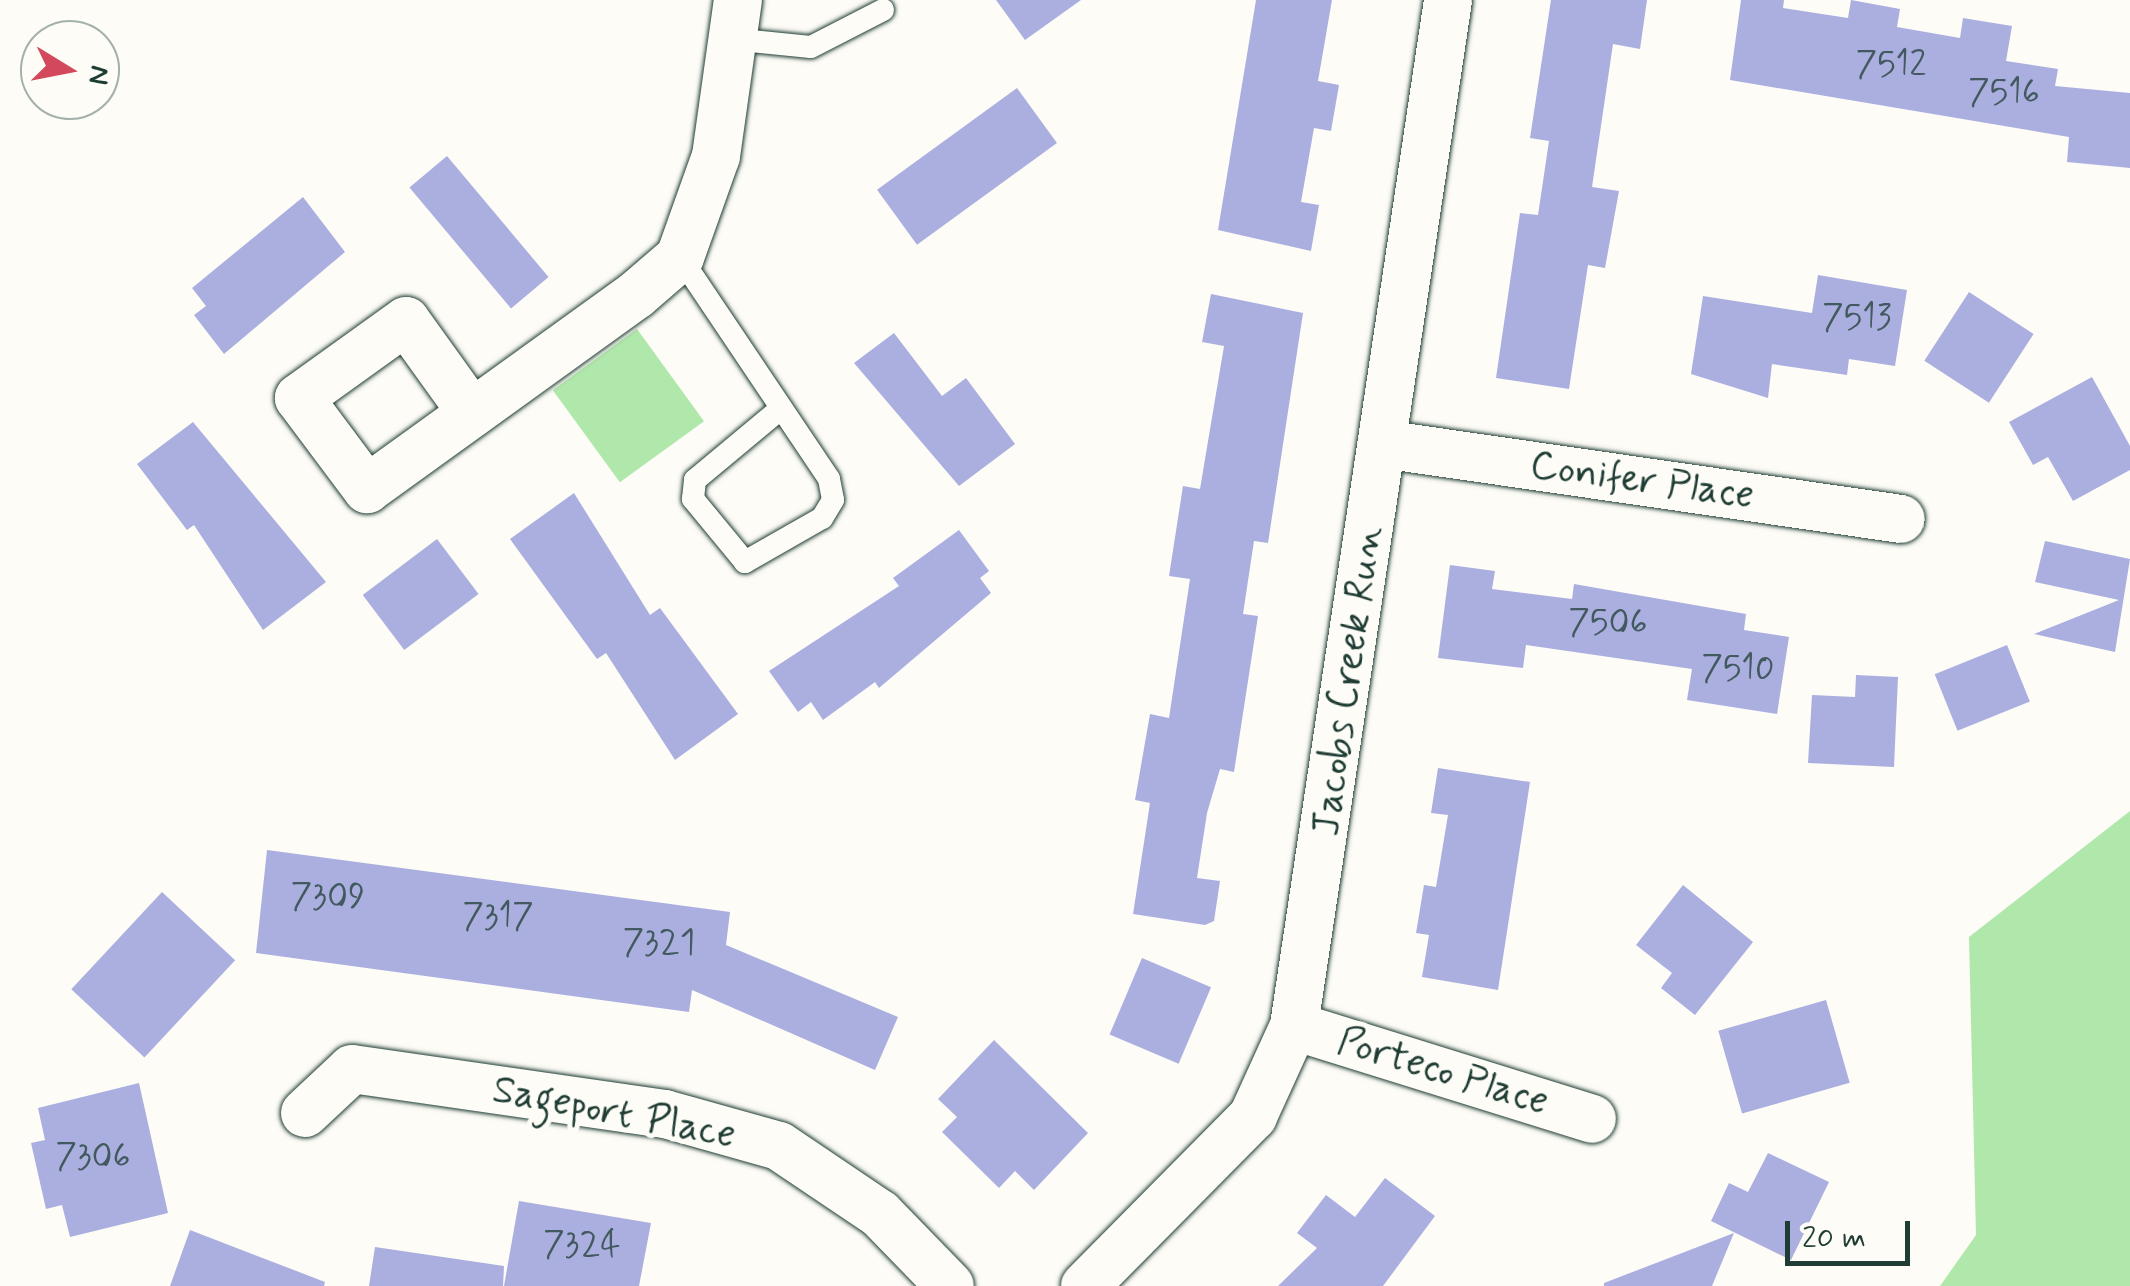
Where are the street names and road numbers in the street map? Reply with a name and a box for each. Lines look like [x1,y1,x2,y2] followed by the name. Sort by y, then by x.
[1526,441,1758,521] street label: Conifer Place
[1303,528,1393,834] street label: Jacobs Creek Run
[1331,1017,1555,1127] street label: Porteco Place
[491,1066,737,1160] street label: Sageport Place

